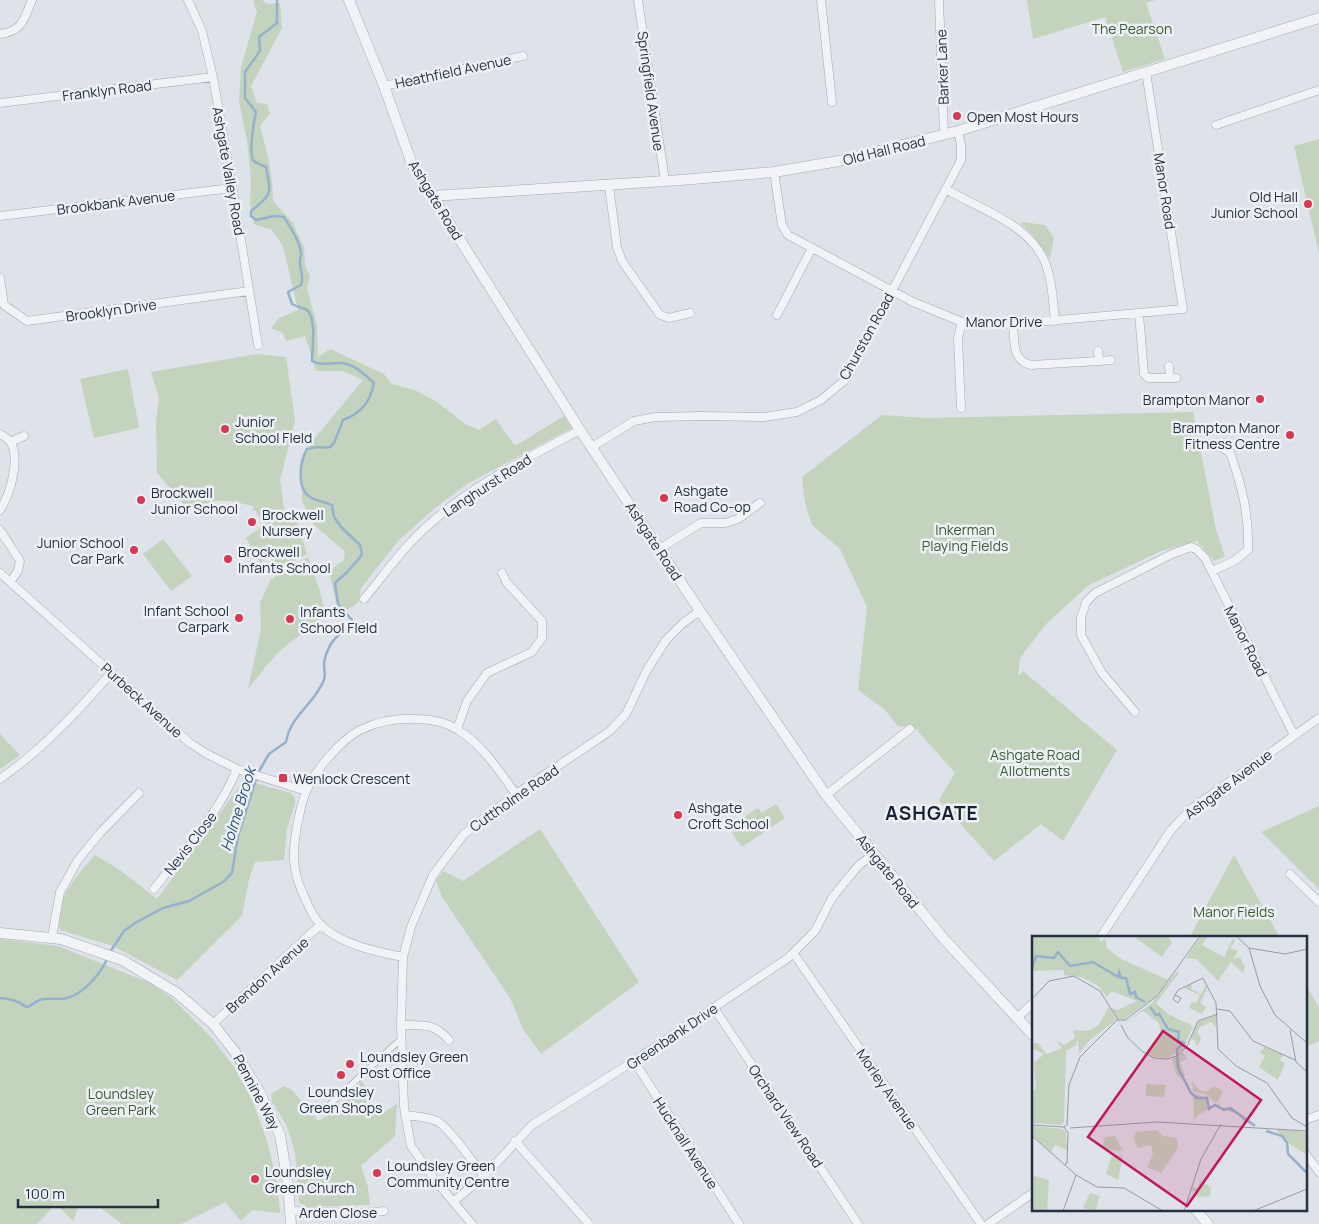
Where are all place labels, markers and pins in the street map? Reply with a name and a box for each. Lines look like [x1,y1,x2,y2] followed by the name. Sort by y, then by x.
[967,107,1079,126] place label: Open Most Hours
[951,110,963,122] marker: Open Most Hours
[1211,187,1298,222] place label: Old Hall Junior School
[1302,198,1314,210] marker: Old Hall Junior School
[1143,390,1250,409] place label: Brampton Manor
[1254,393,1266,405] marker: Brampton Manor
[235,412,312,447] place label: Junior School FIeld
[1173,418,1280,453] place label: Brampton Manor Fitness Centre
[219,423,231,435] marker: Junior School FIeld
[1284,429,1296,441] marker: Brampton Manor Fitness Centre
[674,481,751,516] place label: Ashgate Road Co-op
[151,483,238,518] place label: Brockwell Junior School
[658,492,670,504] marker: Ashgate Road Co-op
[135,494,147,506] marker: Brockwell Junior School
[262,505,324,540] place label: Brockwell Nursery
[246,516,258,528] marker: Brockwell Nursery
[37,533,125,568] place label: Junior School Car Park
[238,542,331,577] place label: Brockwell Infants School
[128,544,140,556] marker: Junior School Car Park
[222,553,234,565] marker: Brockwell Infants School
[144,601,230,636] place label: Infant School Carpark
[300,602,377,637] place label: Infants School FIeld
[233,612,245,624] marker: Infant School Carpark
[284,613,296,625] marker: Infants School FIeld
[293,769,411,788] place label: Wenlock Crescent
[277,772,289,784] marker: Wenlock Crescent
[688,798,769,833] place label: Ashgate Croft School
[672,809,684,821] marker: Ashgate Croft School
[360,1047,468,1082] place label: Loundsley Green Post Office
[344,1058,356,1070] marker: Loundsley Green Post Office
[335,1069,347,1081] marker: Loundsley Green Shops
[300,1082,382,1117] place label: Loundsley Green Shops
[387,1156,510,1191] place label: Loundsley Green Community Centre
[265,1162,355,1197] place label: Loundsley Green Church
[371,1167,383,1179] marker: Loundsley Green Community Centre
[249,1173,261,1185] marker: Loundsley Green Church

